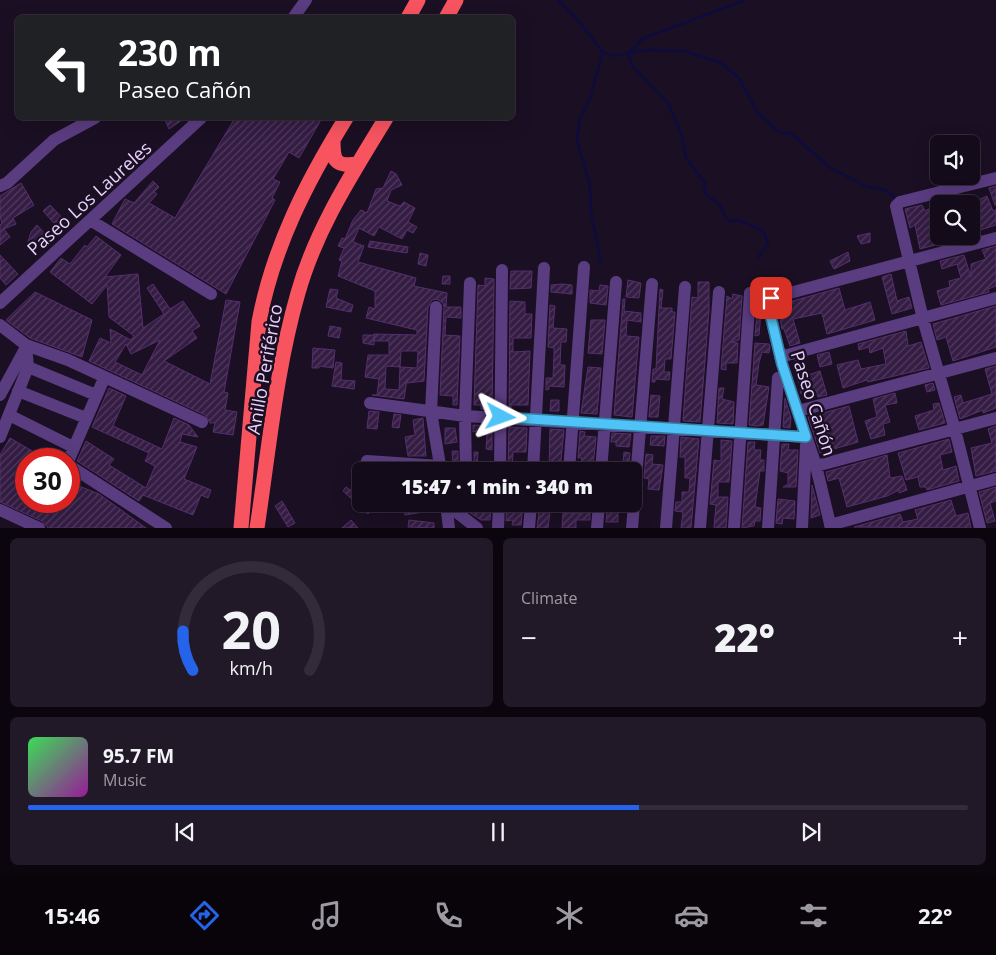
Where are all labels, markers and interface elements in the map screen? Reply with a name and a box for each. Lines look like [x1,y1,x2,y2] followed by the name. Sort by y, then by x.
[118,29,222,76] text: 230 m
[35,35,100,100] icon: left
[118,74,252,104] text: Paseo Cañón
[930,135,980,245] map controls
[930,135,980,185] button: sound
[22,136,156,260] street label: Paseo Los Laureles
[930,195,980,245] button: search
[750,277,792,319] pin
[757,284,785,312] icon: arrive
[241,302,287,436] street label: Anillo Periférico
[786,347,842,459] street label: Paseo Cañón
[474,390,526,442] position arrow
[15,448,80,513] speed limit sign: 30
[401,474,593,500] text: 15:47 · 1 min · 340 m
[521,587,578,609] text: Climate
[222,593,281,664] text: 20
[714,611,775,663] text: 22°
[521,618,537,656] text: −
[952,618,968,656] text: +
[230,656,273,680] text: km/h
[103,743,174,769] text: 95.7 FM
[103,769,147,791] text: Music
[171,818,199,846] icon: previous
[484,818,512,846] icon: pause
[797,818,825,846] icon: next
[187,898,222,933] icon: directions
[309,898,344,933] icon: music
[431,898,466,933] icon: phone
[552,898,587,933] icon: climate
[674,898,709,933] icon: car
[796,898,831,933] icon: filters
[43,900,100,930] text: 15:46
[918,900,953,930] text: 22°

